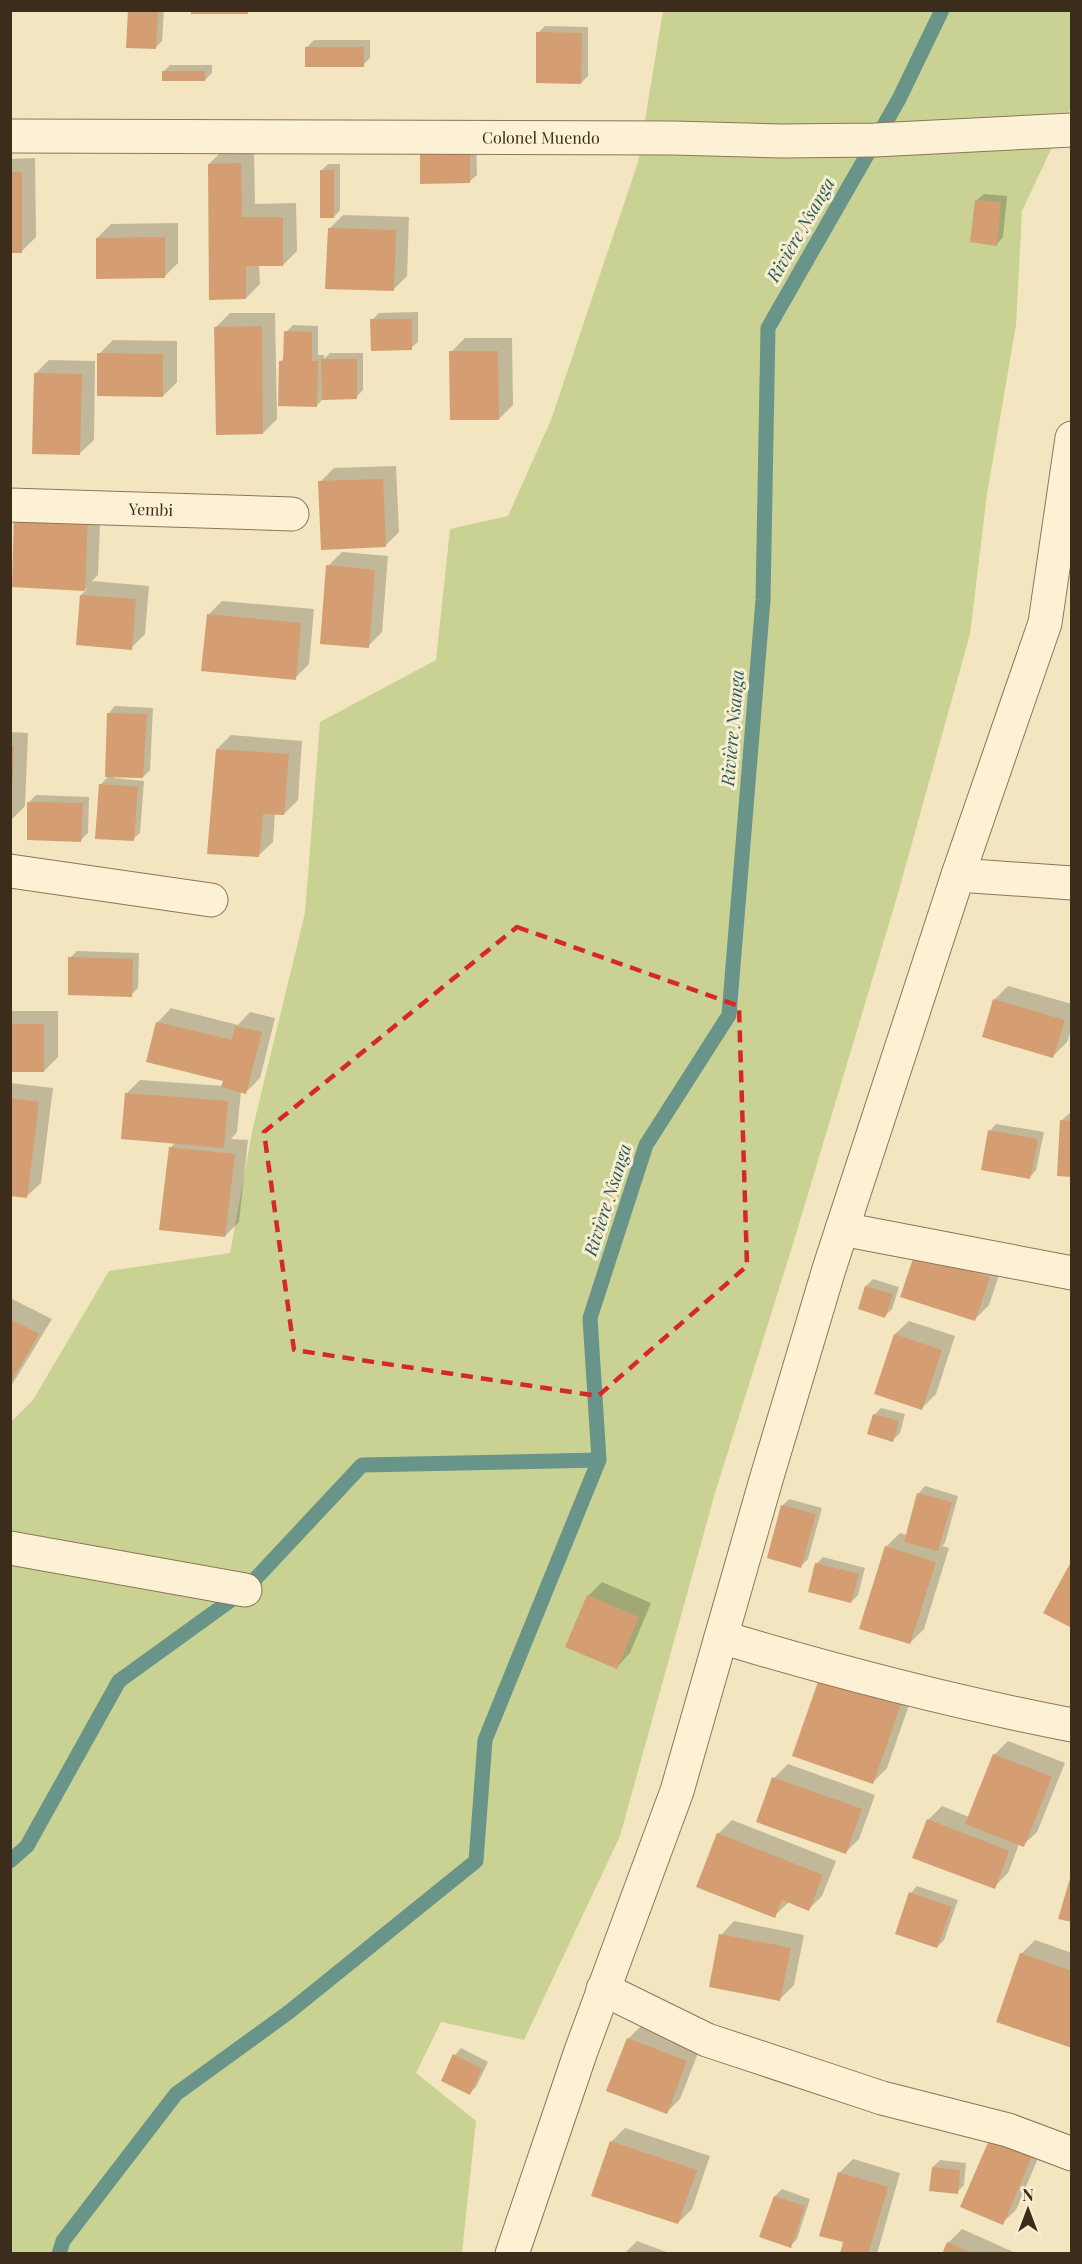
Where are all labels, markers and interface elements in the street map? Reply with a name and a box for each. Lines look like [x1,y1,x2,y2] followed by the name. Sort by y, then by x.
[482,126,600,148] street label: Colonel Muendo
[760,173,840,287] water label: Rivière Nsanga
[127,498,174,520] street label: Yembi
[715,669,749,788] water label: Rivière Nsanga
[577,1140,636,1260] water label: Rivière Nsanga
[998,2180,1058,2240] north arrow
[1022,2184,1034,2205] text: N

